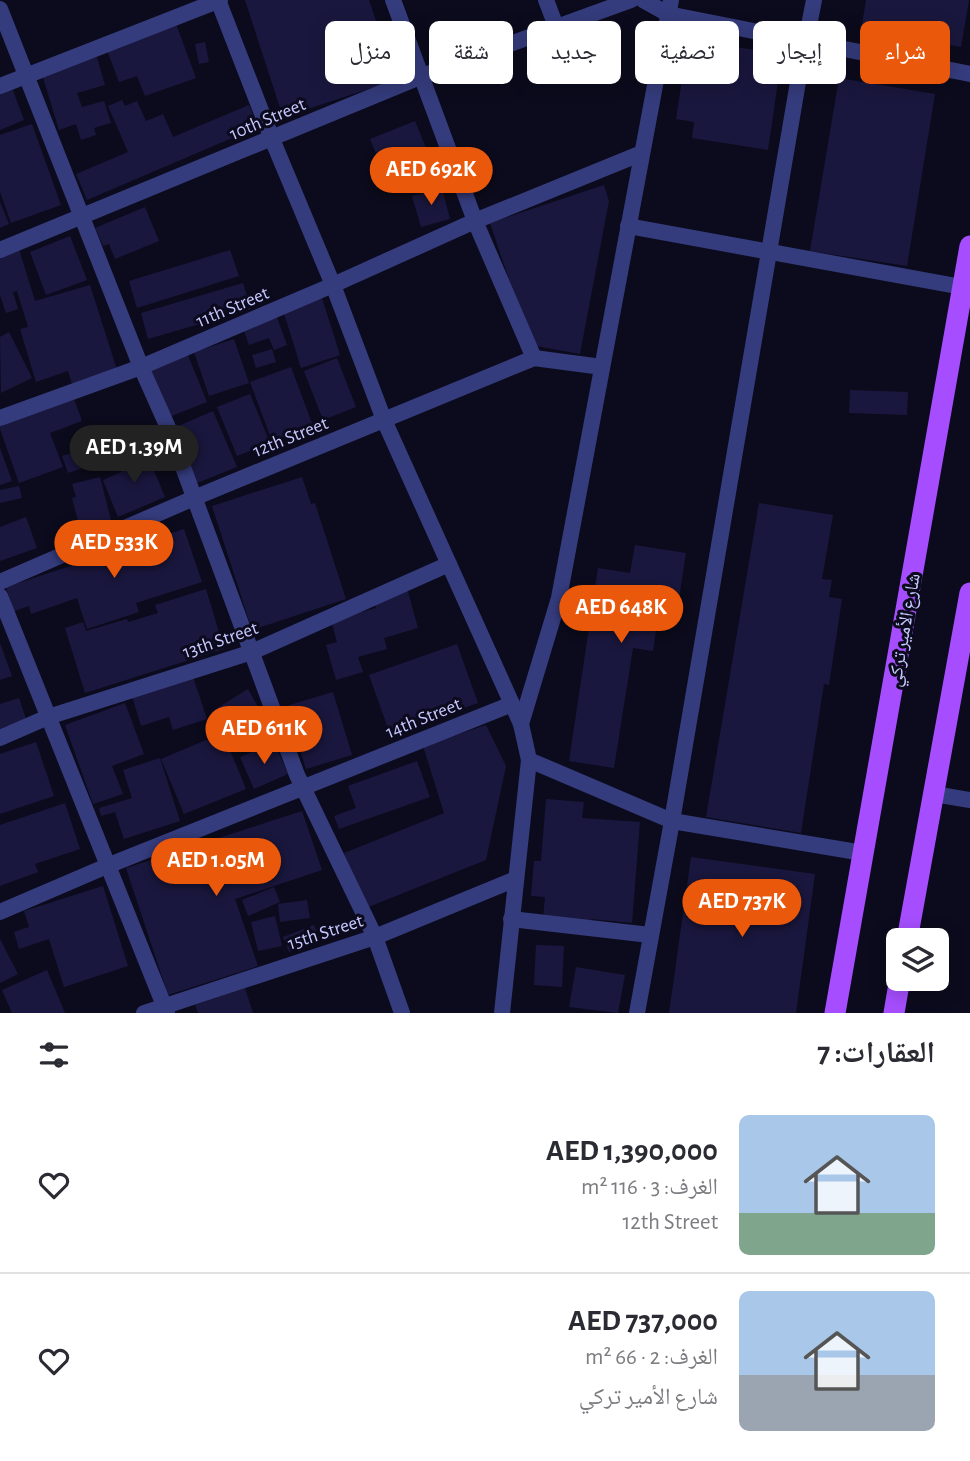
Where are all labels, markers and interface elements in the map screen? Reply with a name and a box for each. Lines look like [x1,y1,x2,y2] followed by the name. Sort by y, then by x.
[325,21,415,84] chip: منزل
[429,21,513,84] chip: شقة
[527,21,621,84] chip: جديد
[635,21,739,84] chip: تصفية
[753,21,846,84] chip: إيجار
[860,21,950,84] chip: شراء
[227,95,308,144] street label: 10th Street
[359,148,503,207] pin: AED 692K
[386,158,476,181] text: AED 692K
[193,284,272,331] street label: 11th Street
[250,414,331,461] street label: 12th Street
[54,426,214,485] pin: AED 1.39M
[86,436,182,459] text: AED 1.39M
[42,520,186,580] pin: AED 533K
[70,531,158,554] text: AED 533K
[885,572,929,689] street label: شارع الأمير تركي
[549,586,693,645] pin: AED 648K
[575,596,667,619] text: AED 648K
[180,619,261,662] street label: 13th Street
[383,695,464,742] street label: 14th Street
[192,706,336,766] pin: AED 611K
[221,717,307,740] text: AED 611K
[136,838,296,898] pin: AED 1.05M
[167,849,265,872] text: AED 1.05M
[670,880,814,939] pin: AED 737K
[698,890,786,913] text: AED 737K
[285,911,366,954] street label: 15th Street
[886,928,949,991] map controls
[886,928,949,991] button: layers
[35,1036,73,1074] icon: filters
[817,1038,935,1068] text: العقارات: 7
[546,1136,718,1166] text: AED 1,390,000
[795,1143,879,1227] icon: home
[35,1166,73,1204] icon: heart
[581,1176,718,1199] text: الغرف: 3 · 116 m²
[622,1211,718,1234] text: 12th Street
[568,1306,718,1336] text: AED 737,000
[795,1319,879,1403] icon: home
[35,1342,73,1380] icon: heart
[585,1346,718,1369] text: الغرف: 2 · 66 m²
[579,1386,718,1409] text: شارع الأمير تركي

